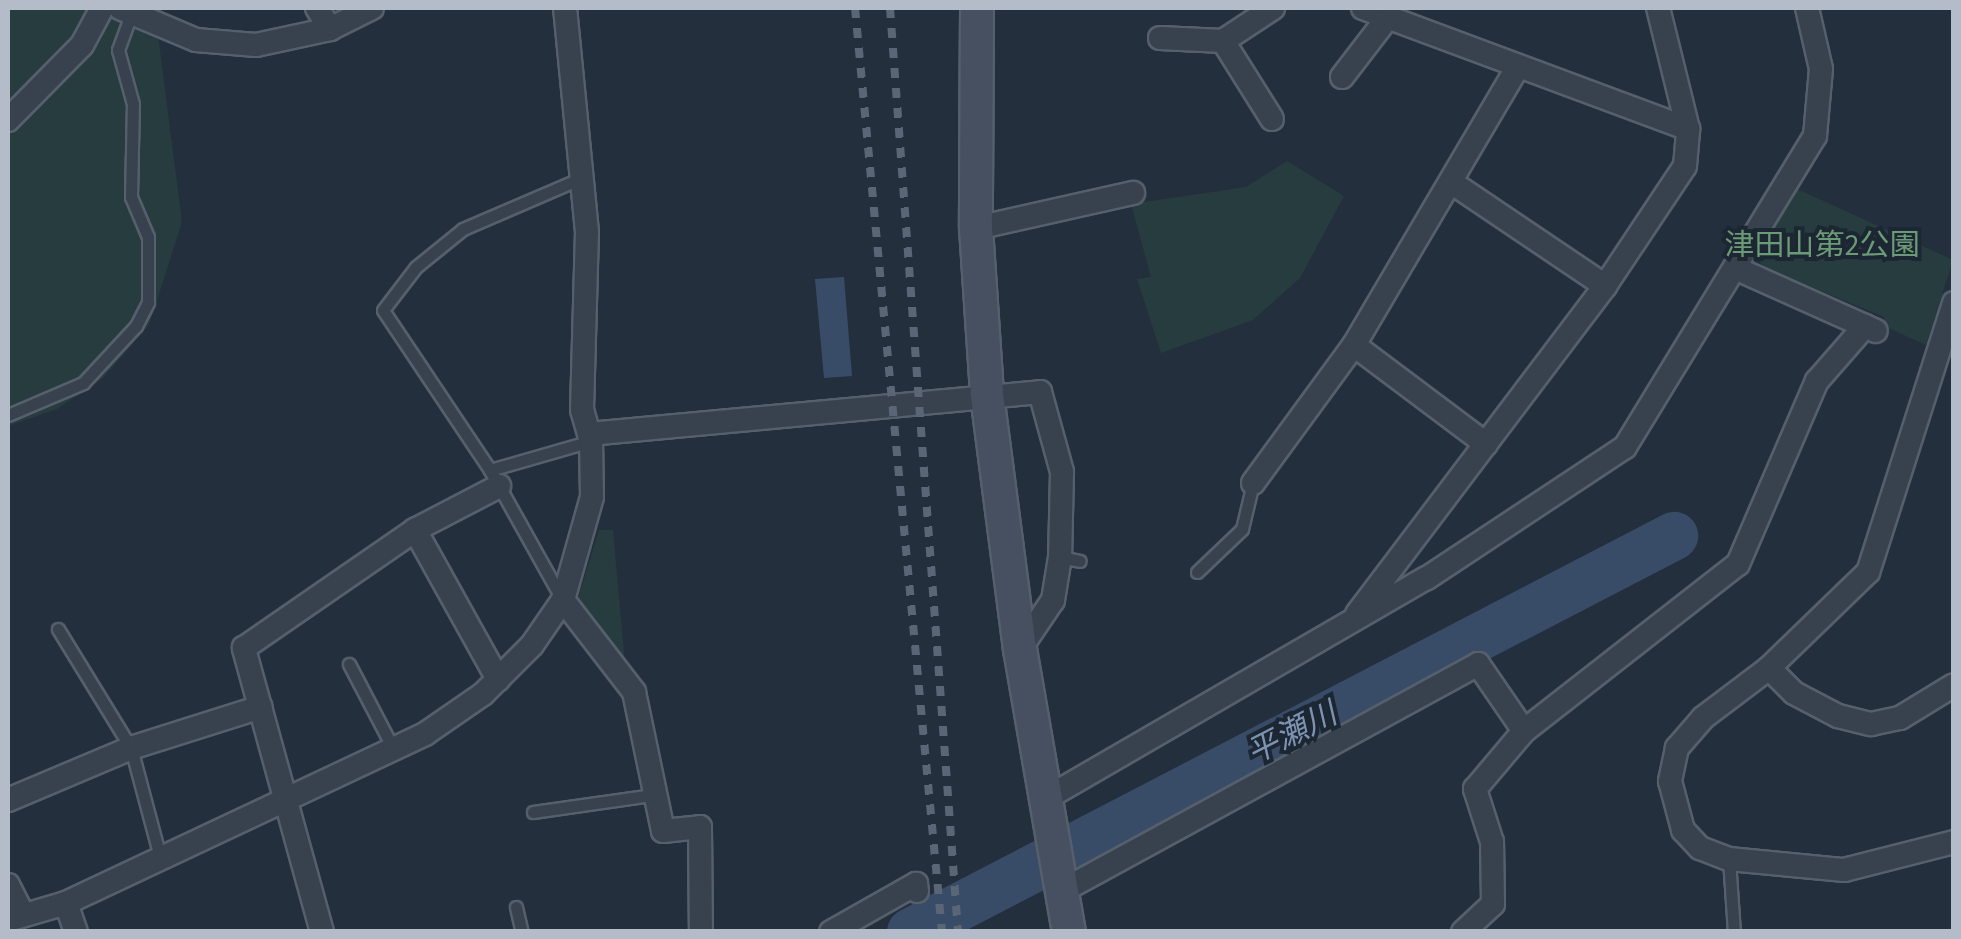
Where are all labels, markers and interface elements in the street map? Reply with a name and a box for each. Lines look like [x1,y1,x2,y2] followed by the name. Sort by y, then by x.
[1725,228,1919,264] park label: 津田山第2公園
[1241,695,1343,773] water label: 平瀬川

